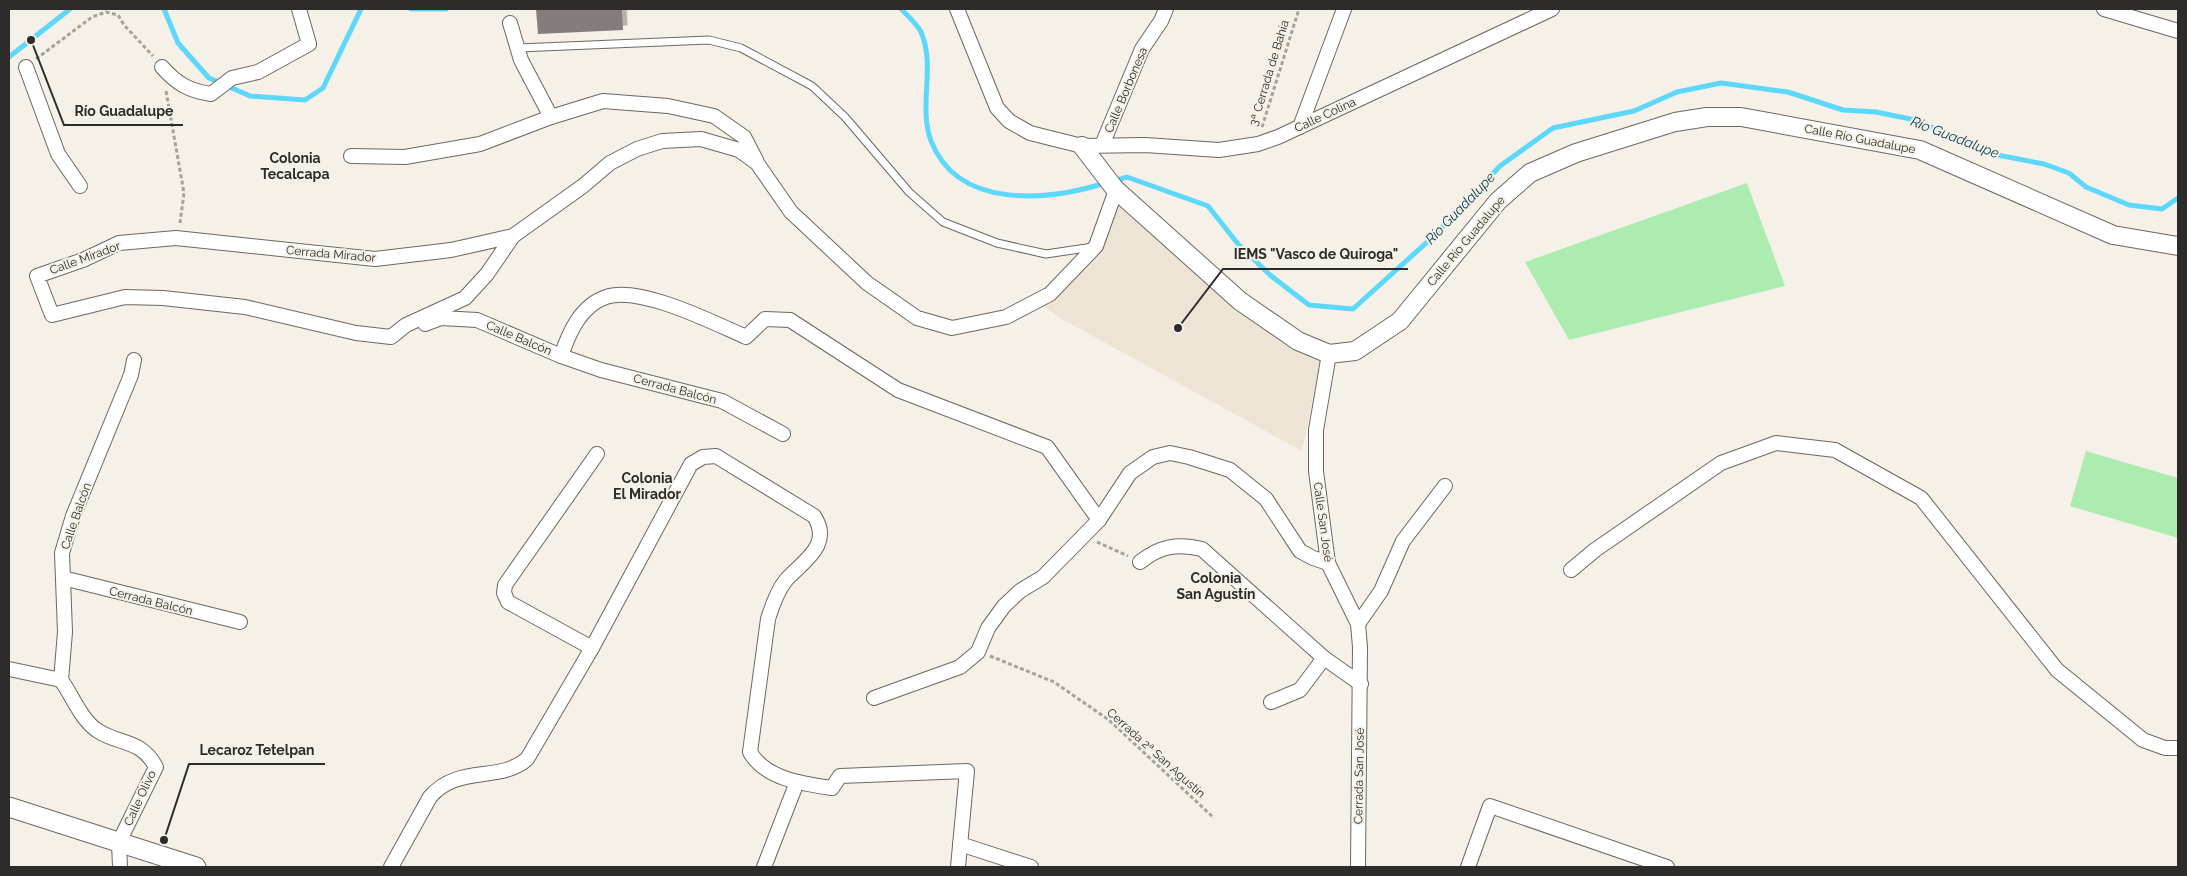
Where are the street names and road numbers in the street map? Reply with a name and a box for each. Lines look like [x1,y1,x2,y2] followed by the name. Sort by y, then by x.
[1246,18,1292,128] street label: 3ª Cerrada de Bahía
[1102,45,1150,135] street label: Calle Borbonesa
[1292,95,1358,135] street label: Calle Colina
[1803,121,1917,157] street label: Calle Río Guadalupe
[1424,193,1508,289] street label: Calle Río Guadalupe
[48,238,123,277] street label: Calle Mirador
[286,243,377,265] street label: Cerrada Mirador
[484,318,554,358] street label: Calle Balcón
[632,371,718,407] street label: Cerrada Balcón
[58,481,94,551] street label: Calle Balcón
[1310,481,1336,563] street label: Calle San José
[108,584,194,618] street label: Cerrada Balcón
[1104,705,1208,801] street label: Cerrada 2ª San Agustín
[1351,728,1367,824] street label: Cerrada San José
[121,768,159,828] street label: Calle Olivo

